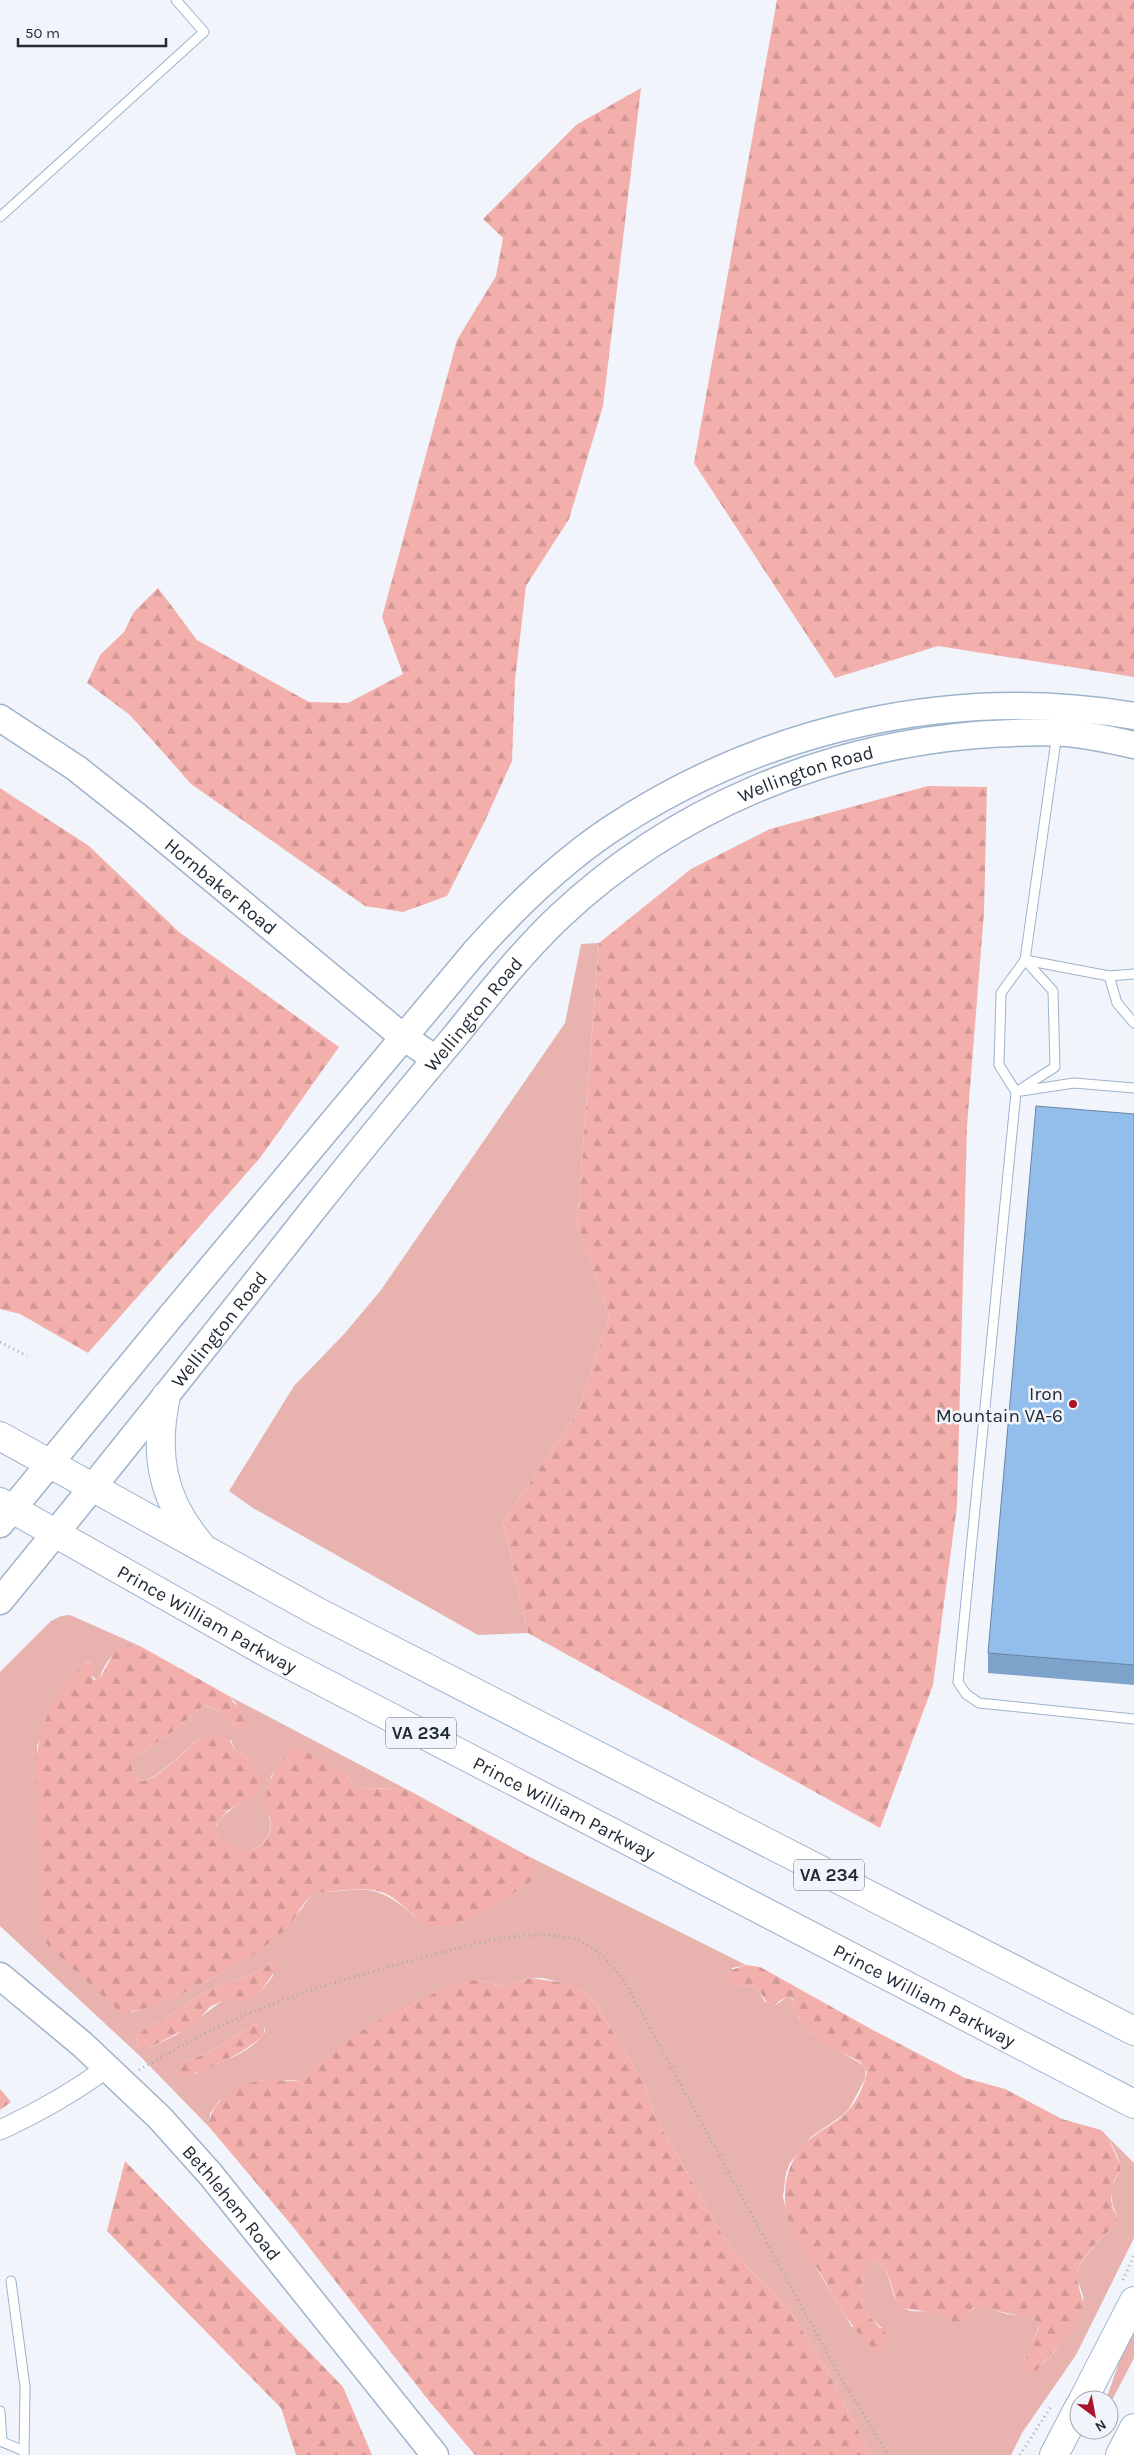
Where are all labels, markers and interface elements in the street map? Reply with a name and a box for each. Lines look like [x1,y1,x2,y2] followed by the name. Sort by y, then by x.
[18,15,165,47] scale bar
[25,24,60,42] text: 50 m
[735,741,876,807] street label: Wellington Road
[160,834,281,940] street label: Hornbaker Road
[420,953,528,1076] street label: Wellington Road
[167,1267,272,1392] street label: Wellington Road
[936,1383,1063,1427] place label: Iron Mountain VA-6
[1067,1398,1079,1410] marker: Iron Mountain VA-6
[113,1561,300,1679] street label: Prince William Parkway
[386,1718,456,1749] road number: VA 234
[469,1752,659,1865] street label: Prince William Parkway
[794,1860,864,1890] road number: VA 234
[829,1940,1019,2052] street label: Prince William Parkway
[178,2141,285,2265] street label: Bethlehem Road
[1069,2390,1119,2440] north arrow
[1092,2416,1109,2435] text: N

